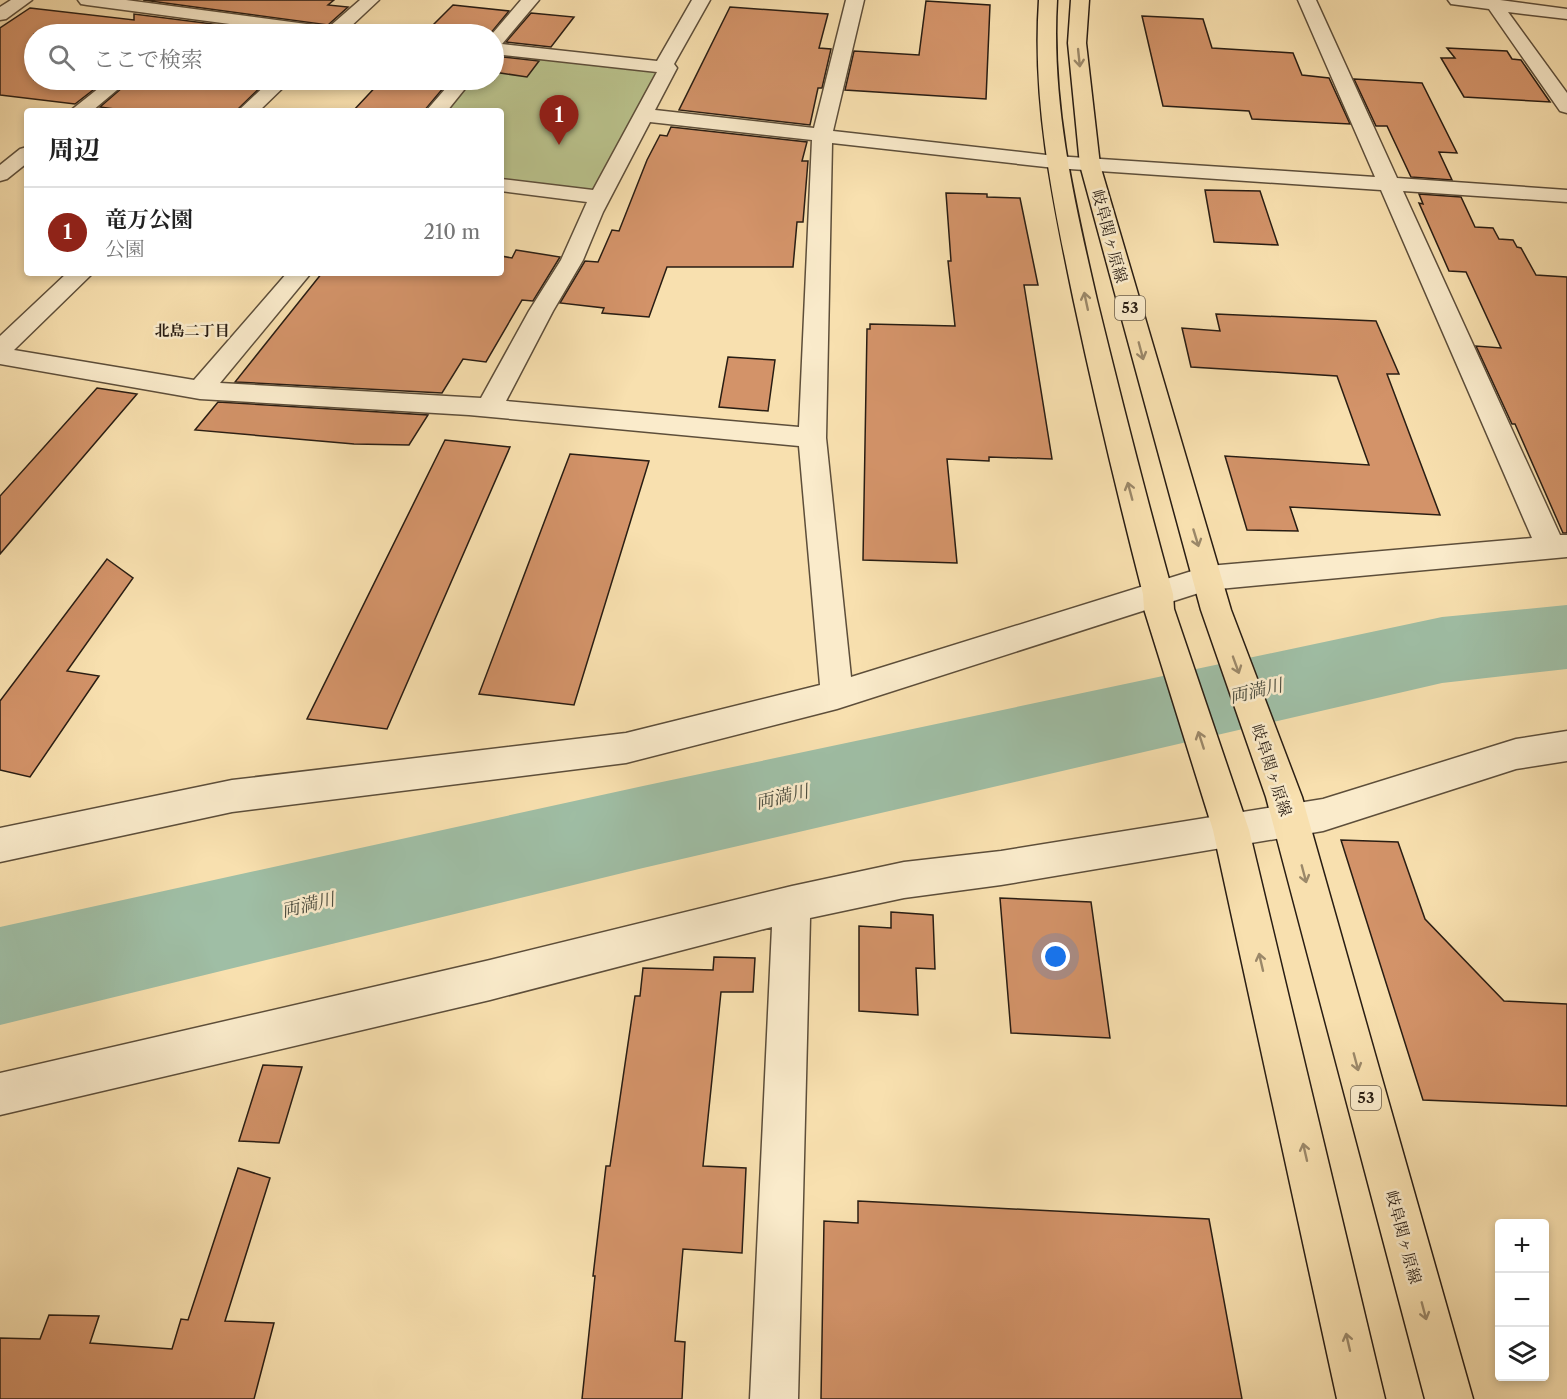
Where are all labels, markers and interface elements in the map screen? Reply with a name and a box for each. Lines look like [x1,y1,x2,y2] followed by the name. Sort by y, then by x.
[24,24,504,90] search box
[45,41,78,74] icon: search
[93,46,203,73] text: ここで検索
[1074,48,1085,68] one-way arrow
[540,96,578,145] pin: 1
[48,134,100,166] text: 周辺
[1088,187,1132,285] street label: 岐阜関ヶ原線
[105,206,193,233] text: 竜万公園
[63,220,72,244] text: 1
[423,220,480,244] text: 210 m
[105,237,145,261] text: 公園
[1079,292,1091,311] one-way arrow
[1115,296,1145,320] road number: 53
[154,321,230,340] district label: 北島二丁目
[1136,341,1148,360] one-way arrow
[1124,482,1135,501] one-way arrow
[1191,528,1202,547] one-way arrow
[1231,655,1242,674] one-way arrow
[1227,674,1287,708] water label: 両満川
[1248,721,1296,819] street label: 岐阜関ヶ原線
[1195,731,1206,750] one-way arrow
[753,780,813,814] water label: 両満川
[1299,864,1310,883] one-way arrow
[279,888,339,922] water label: 両満川
[1041,942,1070,971] your location
[1255,953,1266,972] one-way arrow
[1350,1052,1362,1071] one-way arrow
[1351,1086,1381,1110] road number: 53
[1298,1143,1310,1162] one-way arrow
[1382,1188,1426,1286] street label: 岐阜関ヶ原線
[1495,1219,1549,1381] map controls
[1495,1219,1549,1273] button: +
[1495,1273,1549,1327] button: −
[1419,1301,1431,1320] one-way arrow
[1495,1327,1549,1381] button: layers
[1342,1333,1353,1352] one-way arrow

